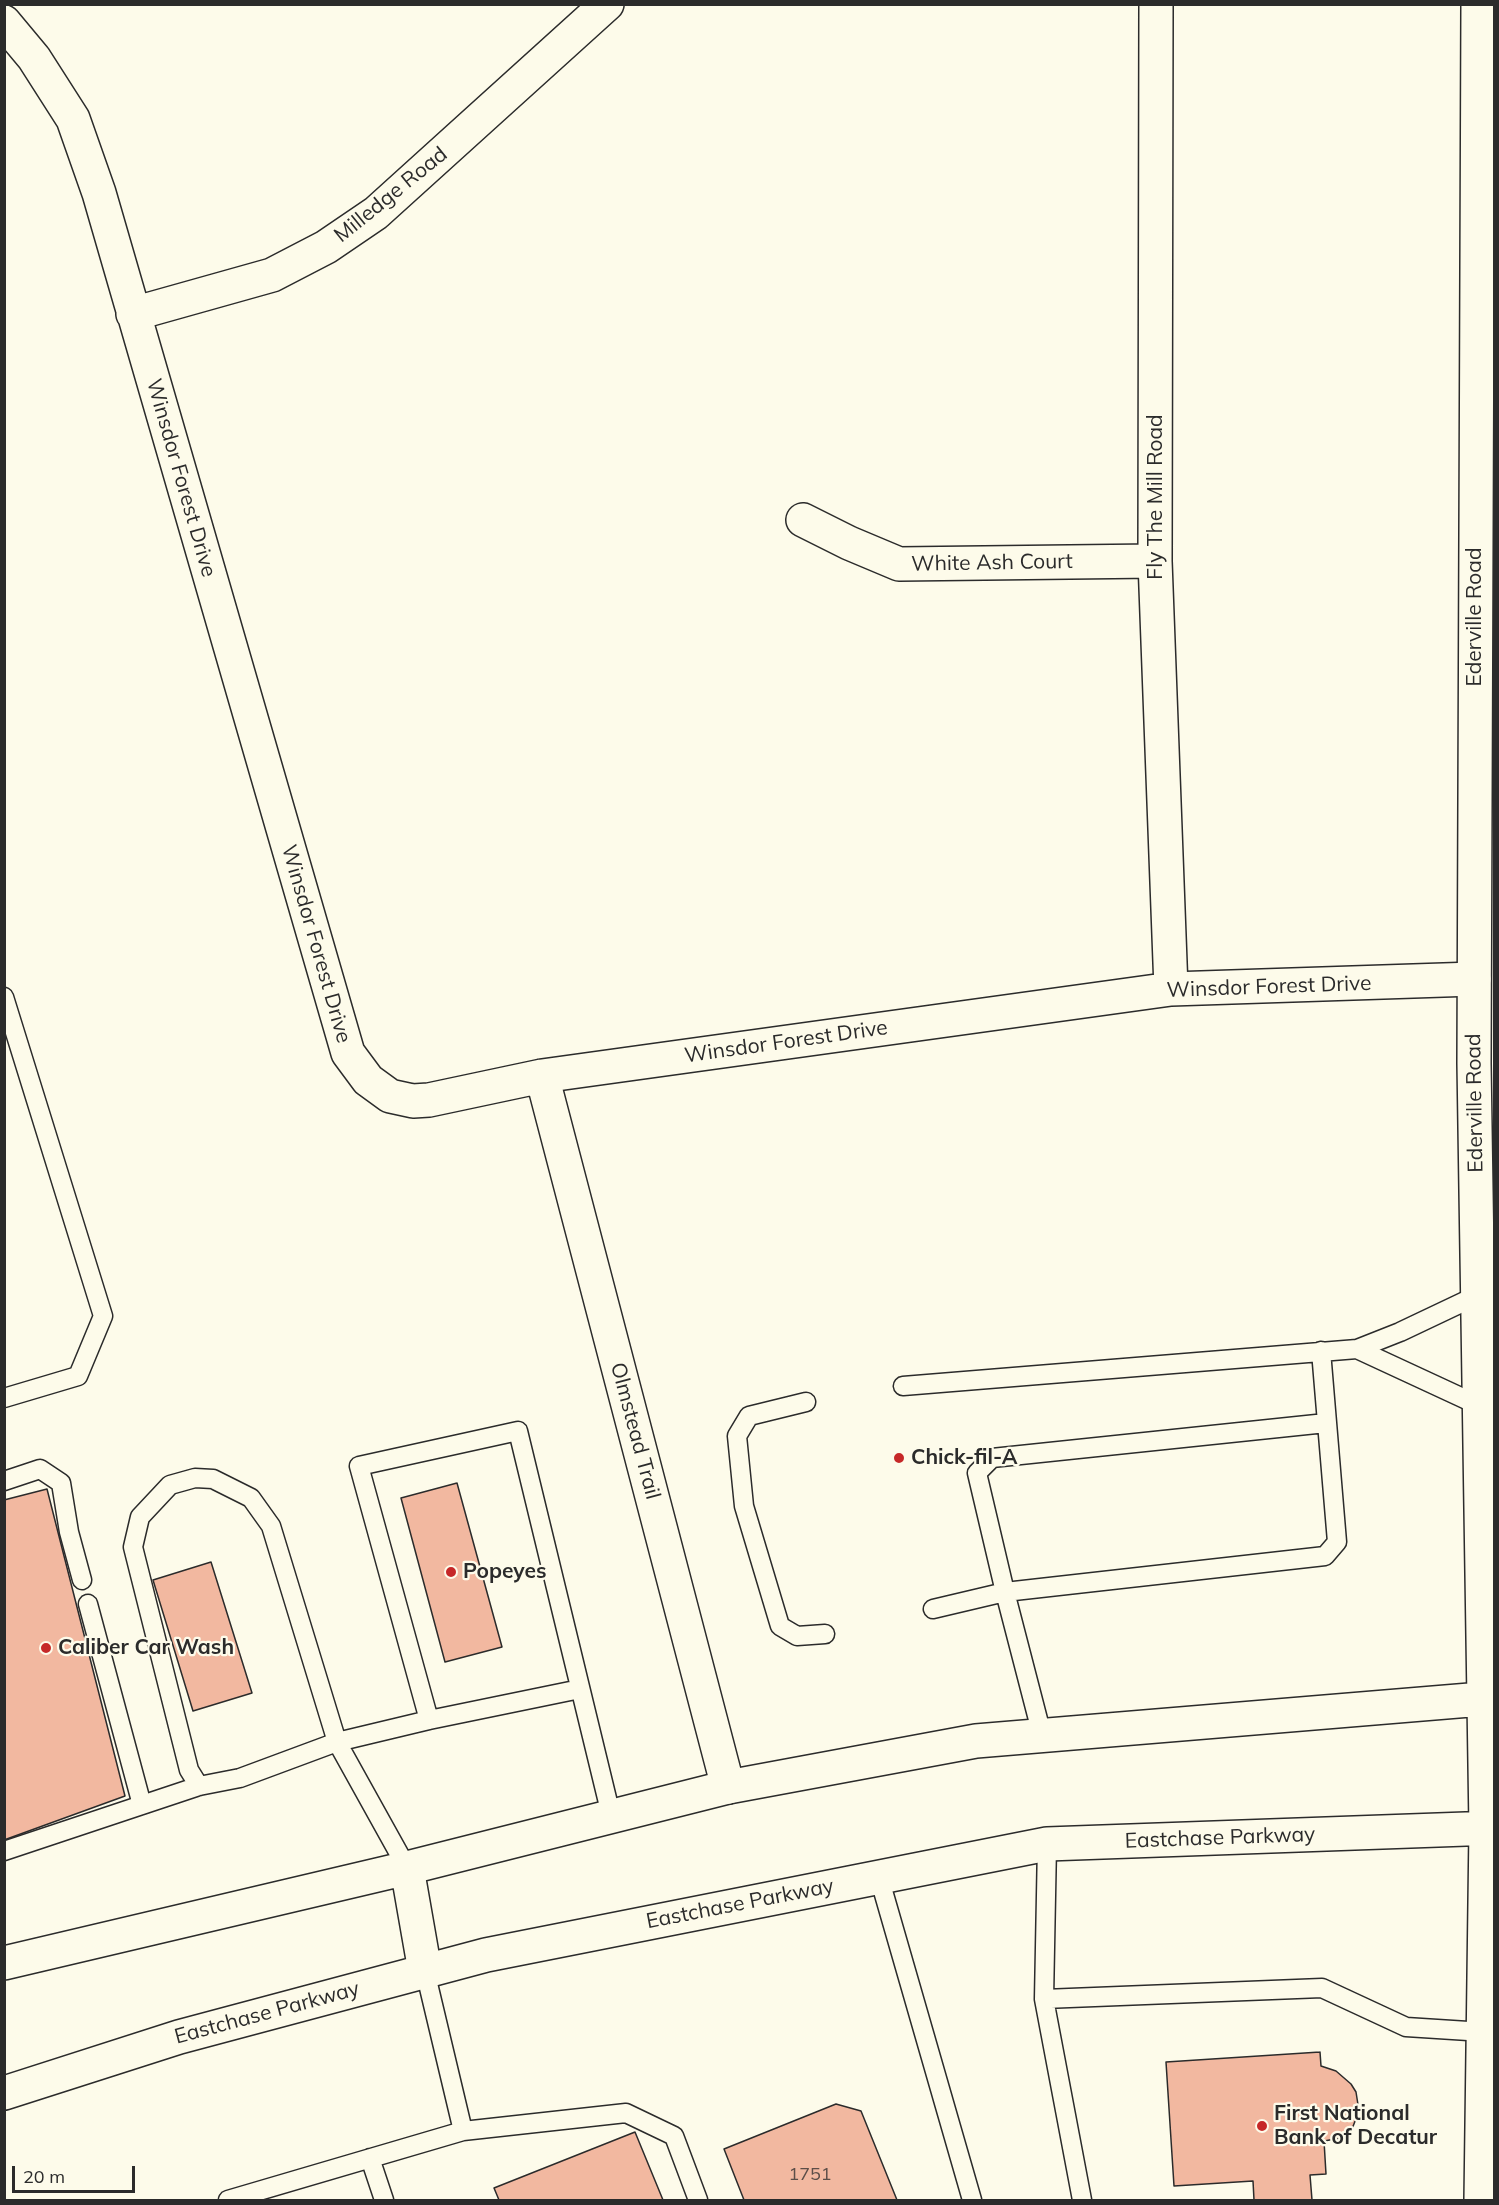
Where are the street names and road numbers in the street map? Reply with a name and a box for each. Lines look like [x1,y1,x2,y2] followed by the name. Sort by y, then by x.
[329,142,453,248] street label: Milledge Road
[141,376,221,580] street label: Winsdor Forest Drive
[1143,414,1169,580] street label: Fly The Mill Road
[1462,547,1488,687] street label: Ederville Road
[911,549,1073,577] street label: White Ash Court
[276,842,356,1046] street label: Winsdor Forest Drive
[1166,971,1372,1003] street label: Winsdor Forest Drive
[683,1015,889,1069] street label: Winsdor Forest Drive
[1461,1033,1489,1173] street label: Ederville Road
[605,1360,665,1502] street label: Olmstead Trail
[1124,1822,1316,1854] street label: Eastchase Parkway
[644,1873,836,1935] street label: Eastchase Parkway
[172,1976,362,2050] street label: Eastchase Parkway

